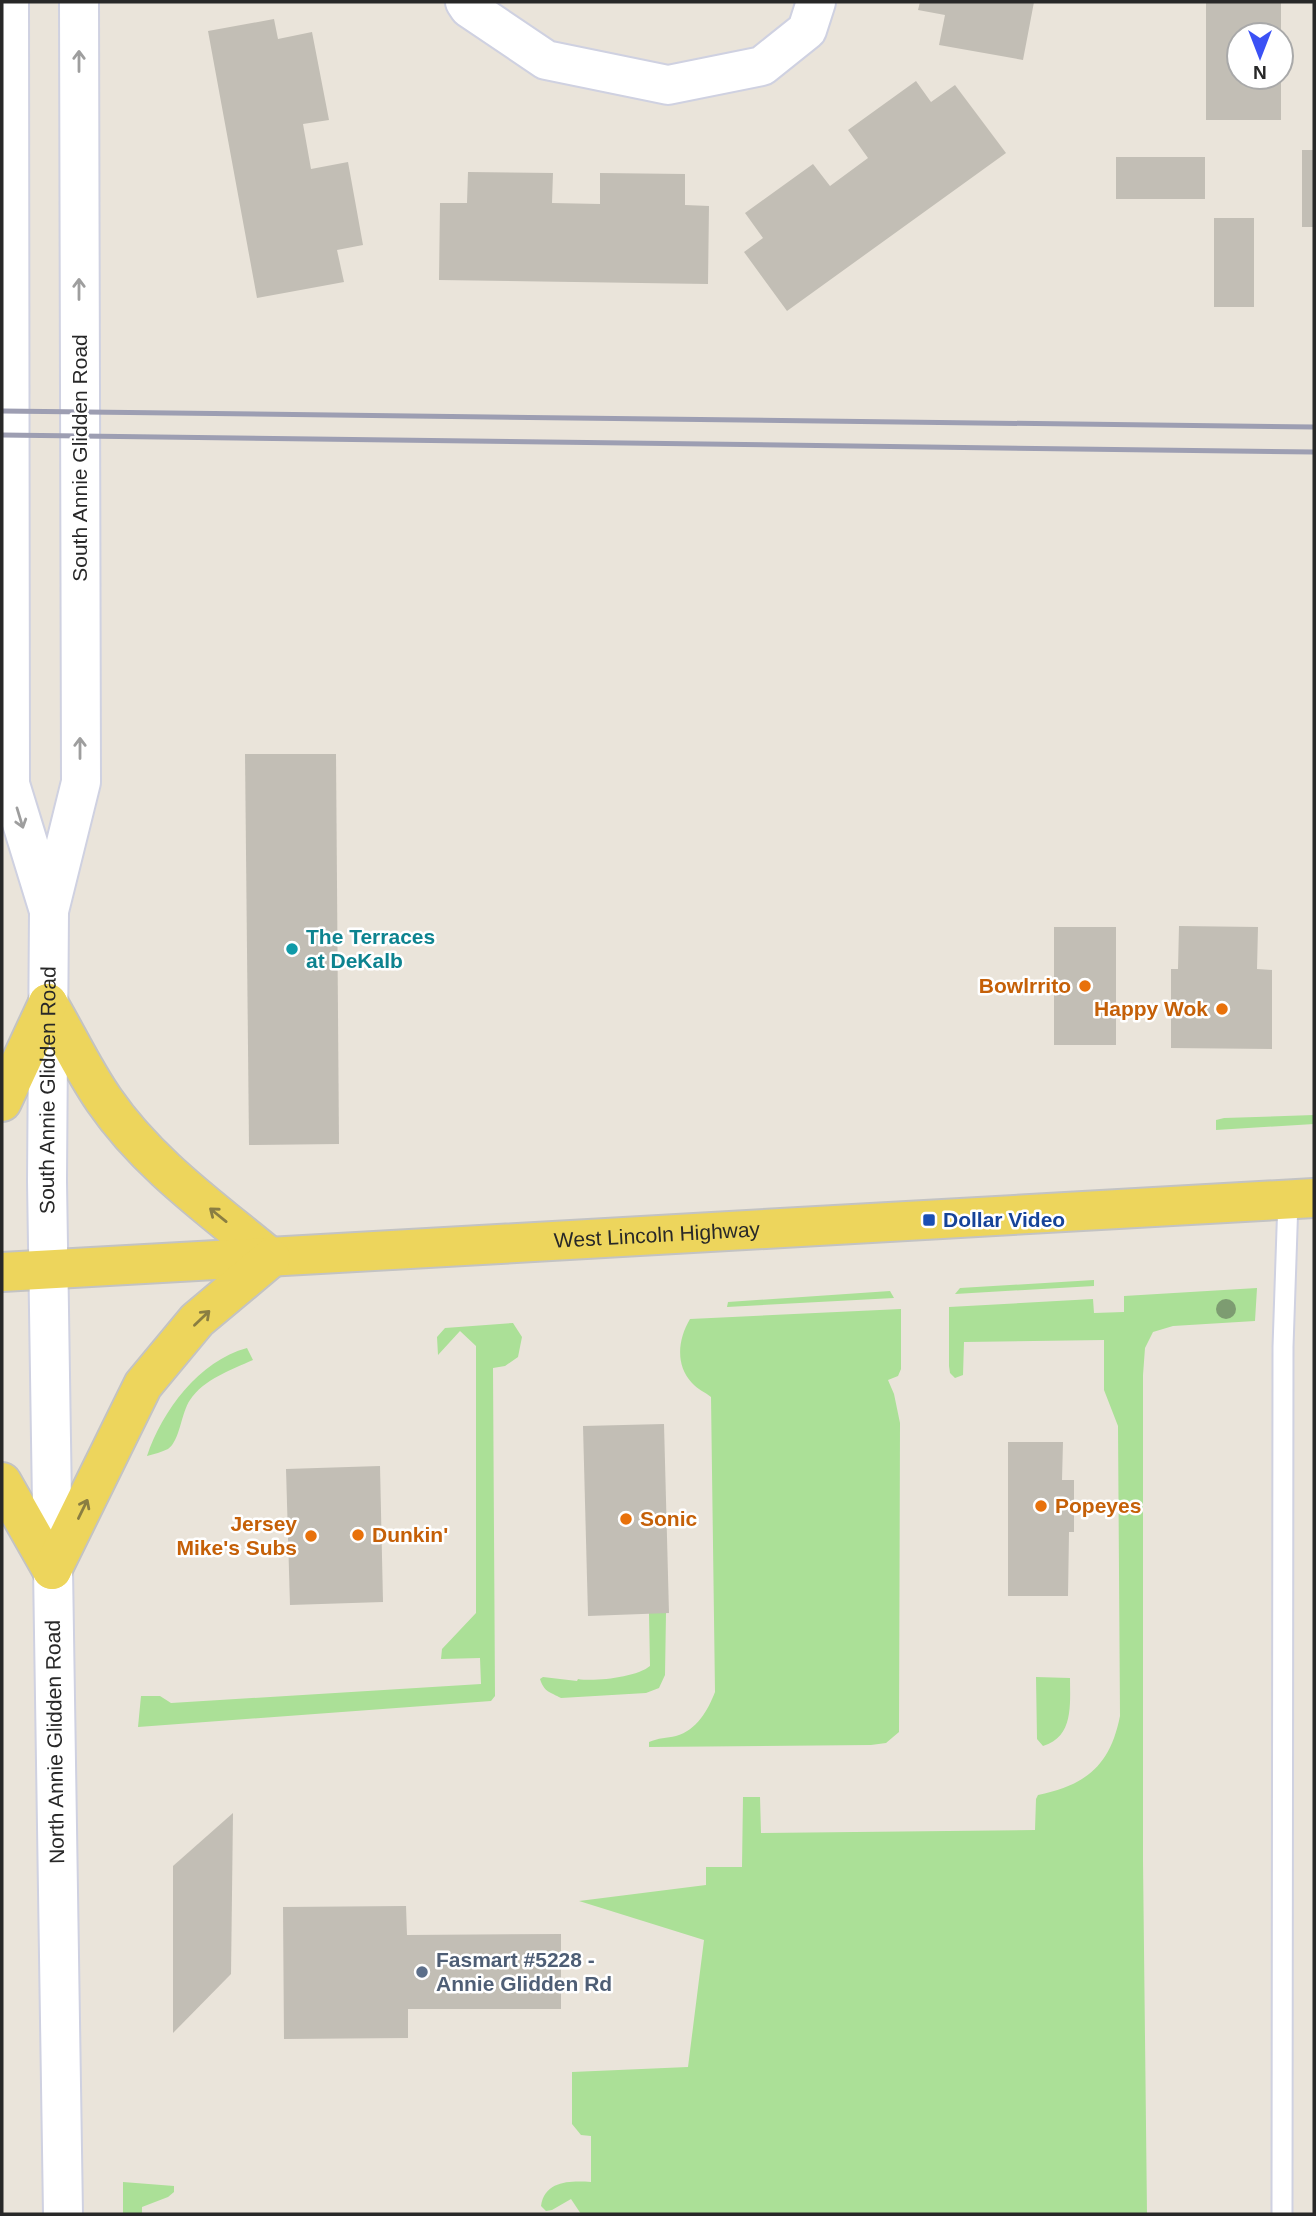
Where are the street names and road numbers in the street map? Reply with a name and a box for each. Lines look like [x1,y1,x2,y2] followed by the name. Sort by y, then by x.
[68,334,91,582] street label: South Annie Glidden Road
[35,966,60,1214] street label: South Annie Glidden Road
[553,1217,761,1252] street label: West Lincoln Highway
[41,1620,68,1864] street label: North Annie Glidden Road

